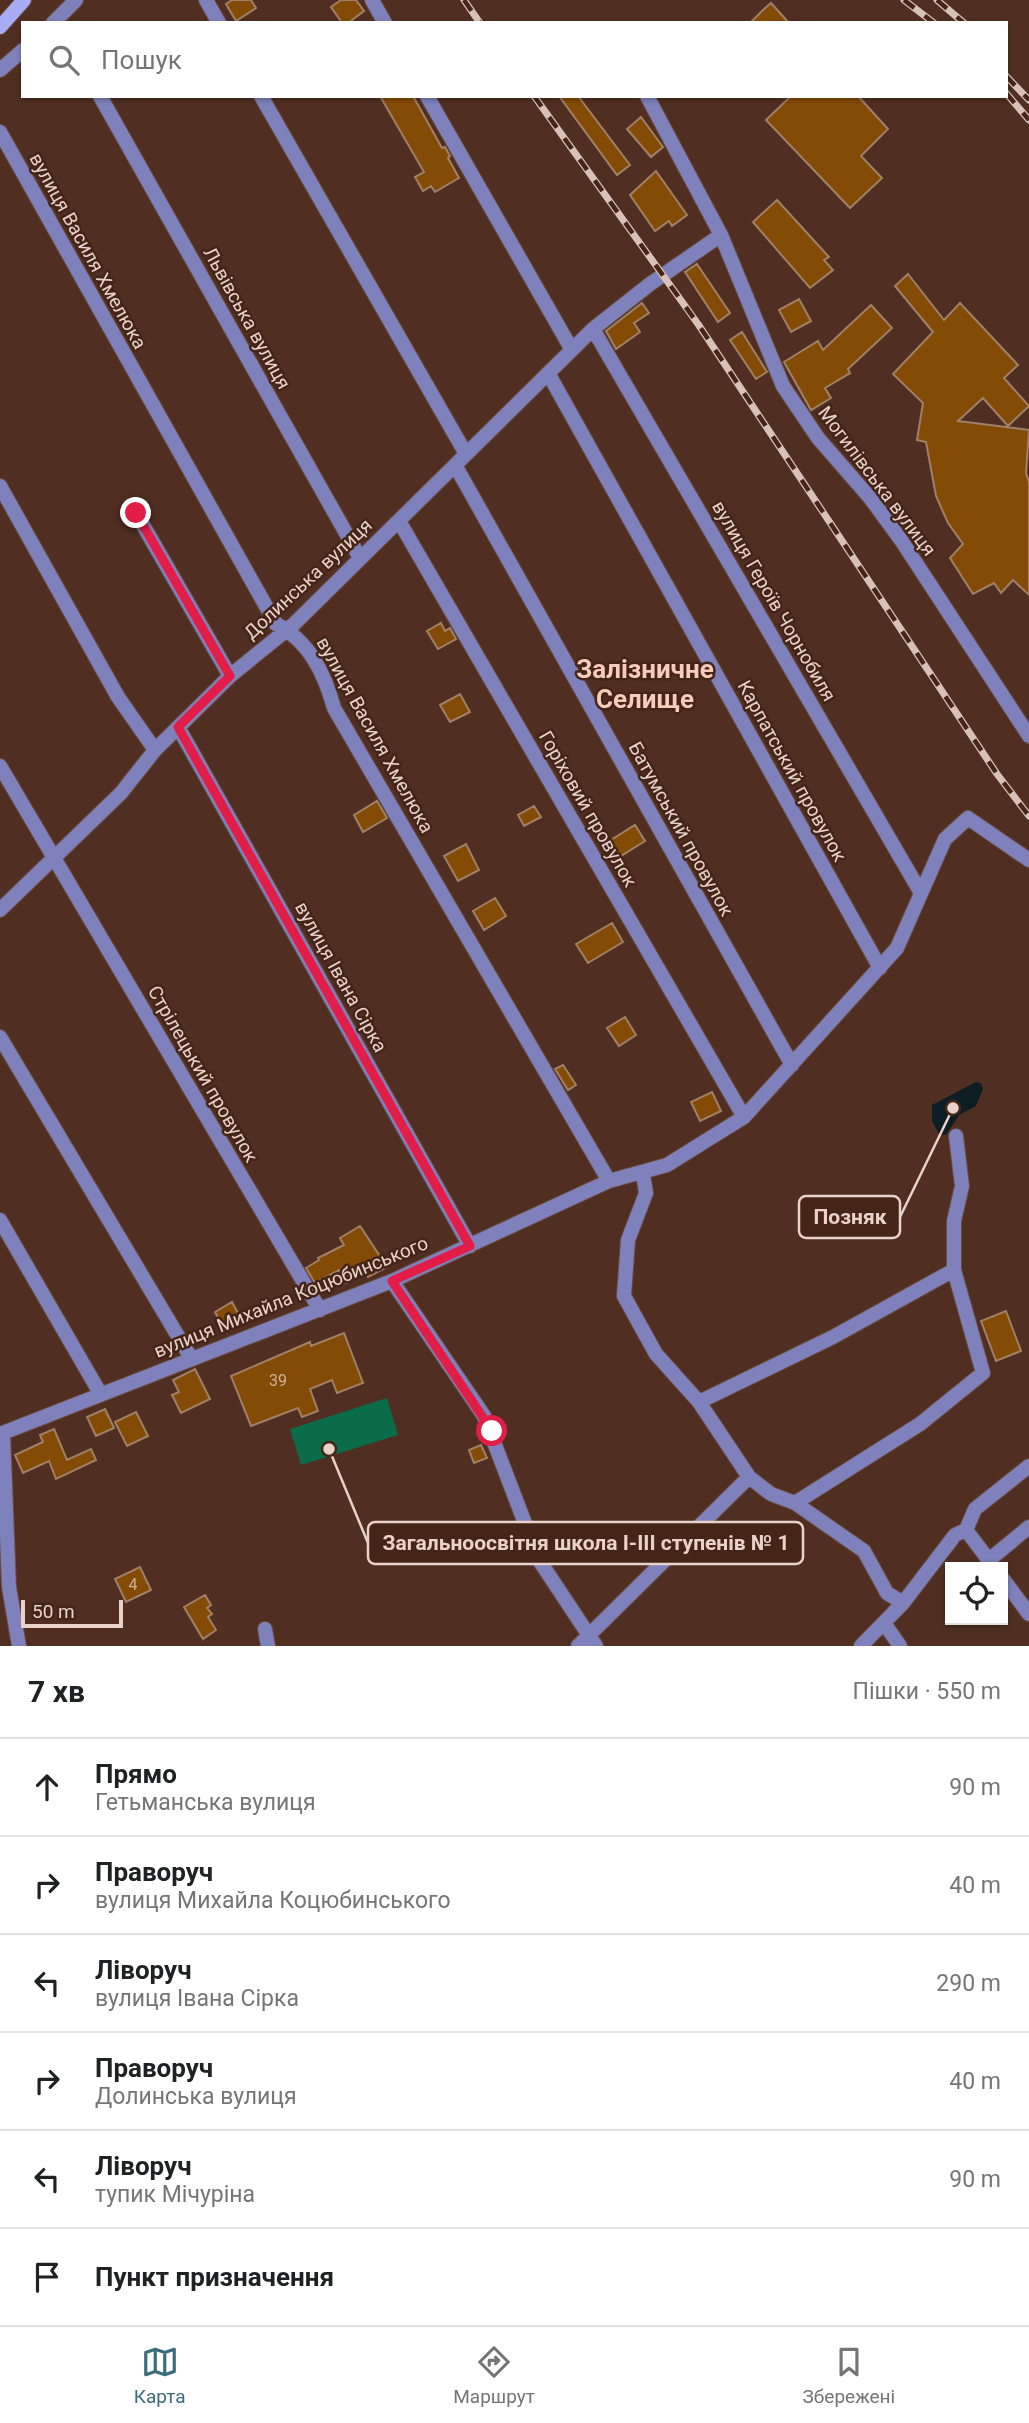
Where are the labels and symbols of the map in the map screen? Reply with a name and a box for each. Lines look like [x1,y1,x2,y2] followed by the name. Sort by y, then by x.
[25,149,151,353] street label: вулиця Василя Хмелюка
[198,243,296,393] street label: Львівська вулиця
[813,402,941,560] street label: Могилівська вулиця
[120,497,151,528] route end
[707,497,841,705] street label: вулиця Героїв Чорнобиля
[239,514,377,644] street label: Долинська вулиця
[312,633,438,837] street label: вулиця Василя Хмелюка
[576,654,714,714] district label: Залізничне Селище
[733,676,852,866] street label: Карпатський провулок
[534,727,642,892] street label: Горіховий провулок
[624,738,739,921] street label: Батумський провулок
[290,898,392,1056] street label: вулиця Івана Сірка
[143,982,263,1167] street label: Стрілецький провулок
[799,1196,900,1238] callout: Позняк
[814,1205,887,1229] text: Позняк
[150,1231,432,1363] street label: вулиця Михайла Коцюбинського
[269,1371,287,1390] house number: 39
[476,1415,507,1446] route start
[368,1522,803,1564] callout: Загальноосвітня школа І-ІІІ ступенів № 1
[383,1531,789,1555] text: Загальноосвітня школа І-ІІІ ступенів № 1
[129,1575,138,1594] house number: 4
[21,1597,122,1629] scale bar

